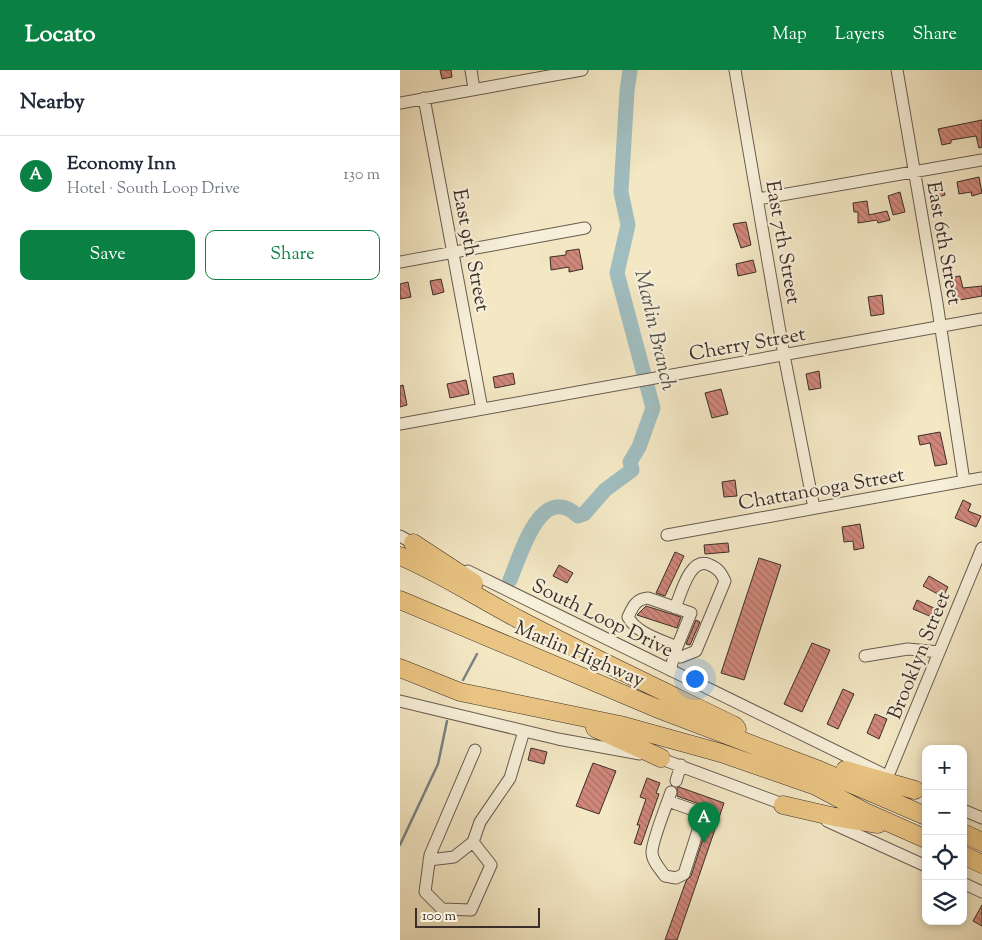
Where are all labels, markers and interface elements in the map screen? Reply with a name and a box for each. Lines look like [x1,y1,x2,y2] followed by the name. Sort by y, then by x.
[25,18,96,52] text: Locato
[772,22,807,48] text: Map
[835,22,885,48] text: Layers
[913,22,957,48] text: Share
[20,88,85,118] text: Nearby
[67,151,176,178] text: Economy Inn
[30,164,43,187] text: A
[343,164,380,187] text: 130 m
[67,178,240,201] text: Hotel · South Loop Drive
[756,178,807,307] street label: East 7th Street
[917,180,968,307] street label: East 6th Street
[443,187,496,314] street label: East 9th Street
[20,230,195,280] button: Save
[205,230,380,280] button: Share
[626,267,682,394] water label: Marlin Branch
[687,321,808,370] street label: Cherry Street
[736,462,907,519] street label: Chattanooga Street
[526,572,678,666] street label: South Loop Drive
[881,587,959,724] street label: Brooklyn Street
[510,615,649,696] street label: Marlin Highway
[682,666,708,692] your location
[922,745,967,925] map controls
[922,745,967,790] button: +
[922,790,967,835] button: −
[688,802,720,843] pin: A
[922,835,967,880] button: locate
[922,880,967,925] button: layers
[415,905,540,928] scale bar
[422,907,456,927] text: 100 m

